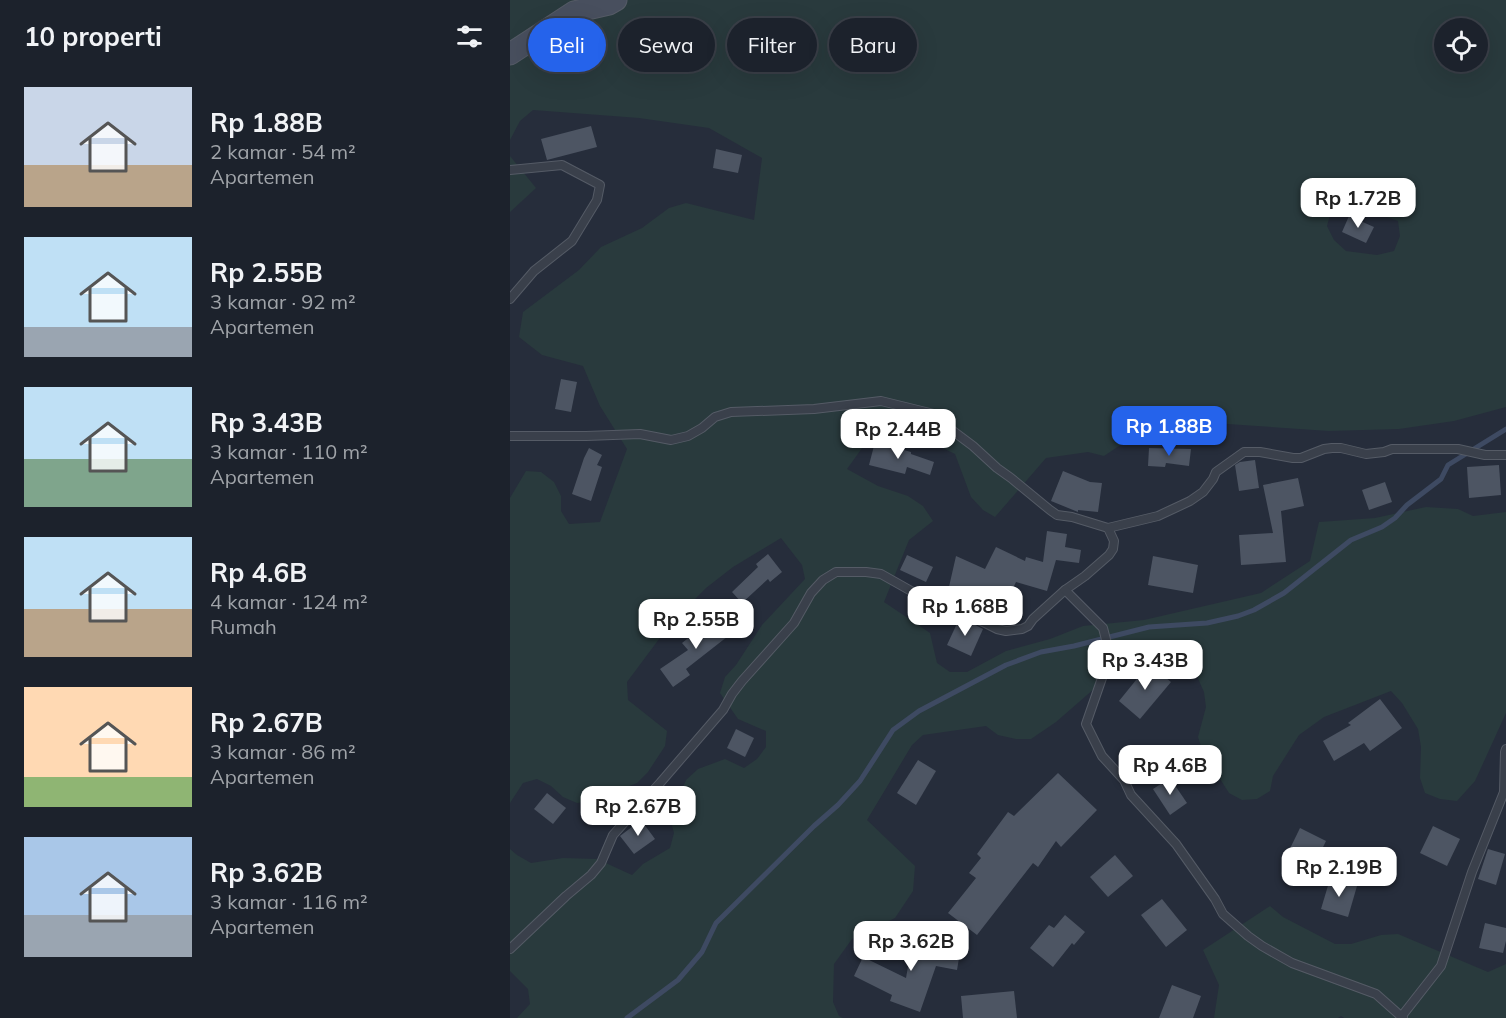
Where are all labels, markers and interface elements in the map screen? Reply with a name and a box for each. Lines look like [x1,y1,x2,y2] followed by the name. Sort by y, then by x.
[528,18,606,72] chip: Beli
[618,18,715,72] chip: Sewa
[727,18,817,72] chip: Filter
[829,18,917,72] chip: Baru
[1434,18,1488,72] map controls
[1434,18,1488,72] button: locate
[24,20,162,53] text: 10 properti
[453,20,486,53] icon: filters
[210,106,323,139] text: Rp 1.88B
[72,111,144,183] icon: home
[210,139,356,164] text: 2 kamar · 54 m²
[210,164,314,189] text: Apartemen
[1296,178,1420,229] pin: Rp 1.72B
[1315,185,1401,210] text: Rp 1.72B
[210,256,323,289] text: Rp 2.55B
[72,261,144,333] icon: home
[210,289,356,314] text: 3 kamar · 92 m²
[210,314,314,339] text: Apartemen
[210,406,323,439] text: Rp 3.43B
[1107,406,1231,457] pin: Rp 1.88B
[836,409,960,460] pin: Rp 2.44B
[72,411,144,483] icon: home
[1126,413,1212,438] text: Rp 1.88B
[855,416,941,441] text: Rp 2.44B
[210,439,368,464] text: 3 kamar · 110 m²
[210,464,314,489] text: Apartemen
[210,556,307,589] text: Rp 4.6B
[72,561,144,633] icon: home
[903,586,1027,637] pin: Rp 1.68B
[210,589,368,614] text: 4 kamar · 124 m²
[922,593,1008,618] text: Rp 1.68B
[634,599,758,650] pin: Rp 2.55B
[653,606,739,631] text: Rp 2.55B
[210,614,277,639] text: Rumah
[1083,640,1207,691] pin: Rp 3.43B
[1102,647,1188,672] text: Rp 3.43B
[210,706,323,739] text: Rp 2.67B
[72,711,144,783] icon: home
[210,739,356,764] text: 3 kamar · 86 m²
[1115,745,1225,796] pin: Rp 4.6B
[1133,752,1207,777] text: Rp 4.6B
[210,764,314,789] text: Apartemen
[576,786,700,837] pin: Rp 2.67B
[595,793,681,818] text: Rp 2.67B
[1277,847,1401,898] pin: Rp 2.19B
[1296,854,1382,879] text: Rp 2.19B
[210,856,323,889] text: Rp 3.62B
[72,861,144,933] icon: home
[210,889,368,914] text: 3 kamar · 116 m²
[210,914,314,939] text: Apartemen
[849,921,973,972] pin: Rp 3.62B
[868,928,954,953] text: Rp 3.62B

